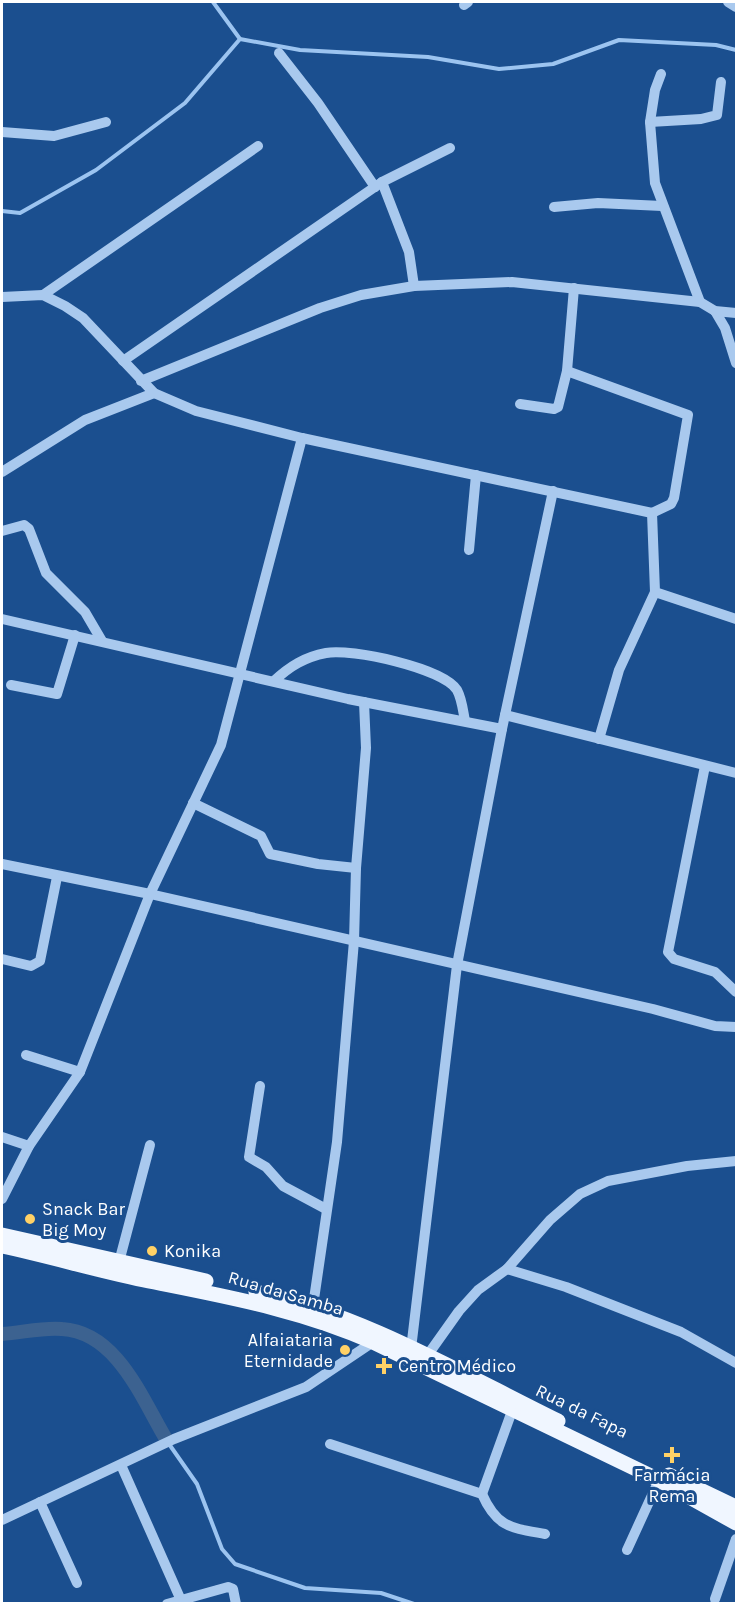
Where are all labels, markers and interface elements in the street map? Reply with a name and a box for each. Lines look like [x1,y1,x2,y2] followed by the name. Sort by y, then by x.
[42,1198,125,1241] place label: Snack Bar Big Moy
[23,1212,37,1226] marker: Snack Bar Big Moy
[164,1240,221,1262] place label: Konika
[145,1244,159,1258] marker: Konika
[226,1266,346,1320] street label: Rua da Samba
[244,1329,333,1372] place label: Alfaiataria Eternidade
[338,1343,352,1357] marker: Alfaiataria Eternidade
[398,1355,516,1377] place label: Centro Médico
[375,1357,393,1375] marker: Centro Médico
[532,1379,632,1443] street label: Rua da Fapa
[665,1448,679,1462] marker: Farmácia Rema
[634,1464,710,1507] place label: Farmácia Rema

